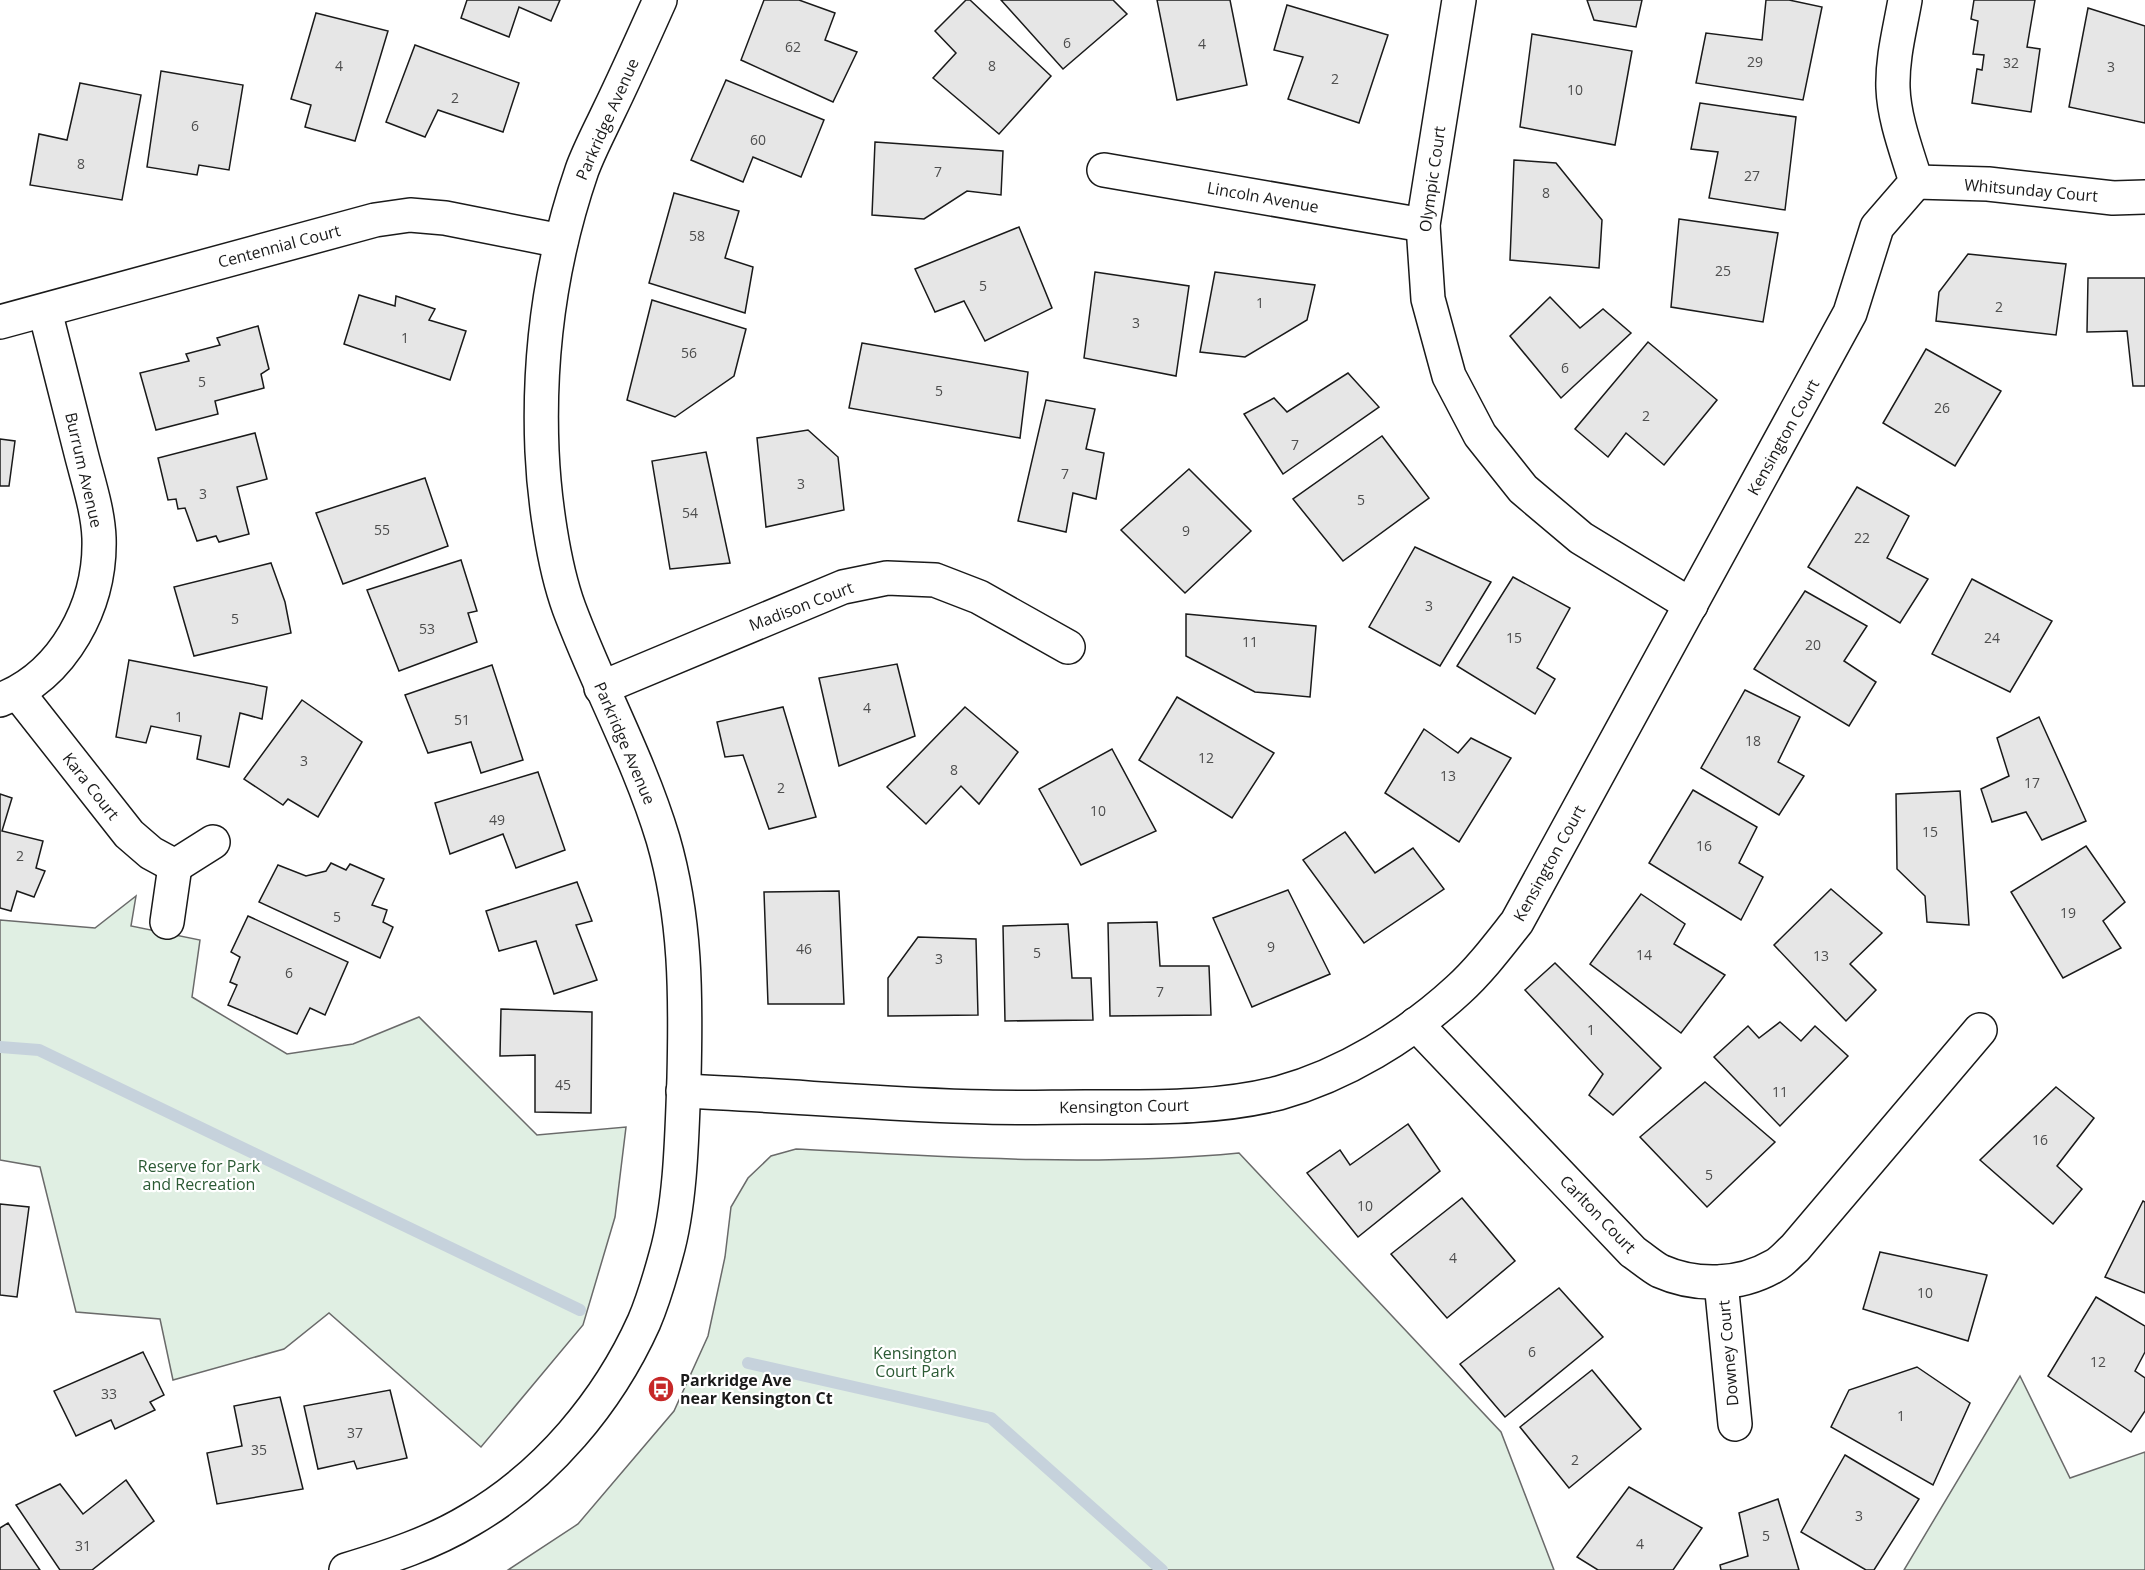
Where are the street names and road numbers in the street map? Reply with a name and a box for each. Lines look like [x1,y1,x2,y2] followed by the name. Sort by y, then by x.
[570,55,644,183] street label: Parkridge Avenue
[1414,124,1450,233] street label: Olympic Court
[1963,173,2099,207] street label: Whitsunday Court
[1205,176,1321,218] street label: Lincoln Avenue
[215,219,343,273] street label: Centennial Court
[1742,375,1824,499] street label: Kensington Court
[60,410,108,530] street label: Burrum Avenue
[746,576,857,636] street label: Madison Court
[589,678,661,808] street label: Parkridge Avenue
[58,748,124,825] street label: Kara Court
[1508,801,1590,925] street label: Kensington Court
[1059,1094,1189,1118] street label: Kensington Court
[1555,1170,1641,1258] street label: Carlton Court
[1712,1299,1744,1407] street label: Downey Court

